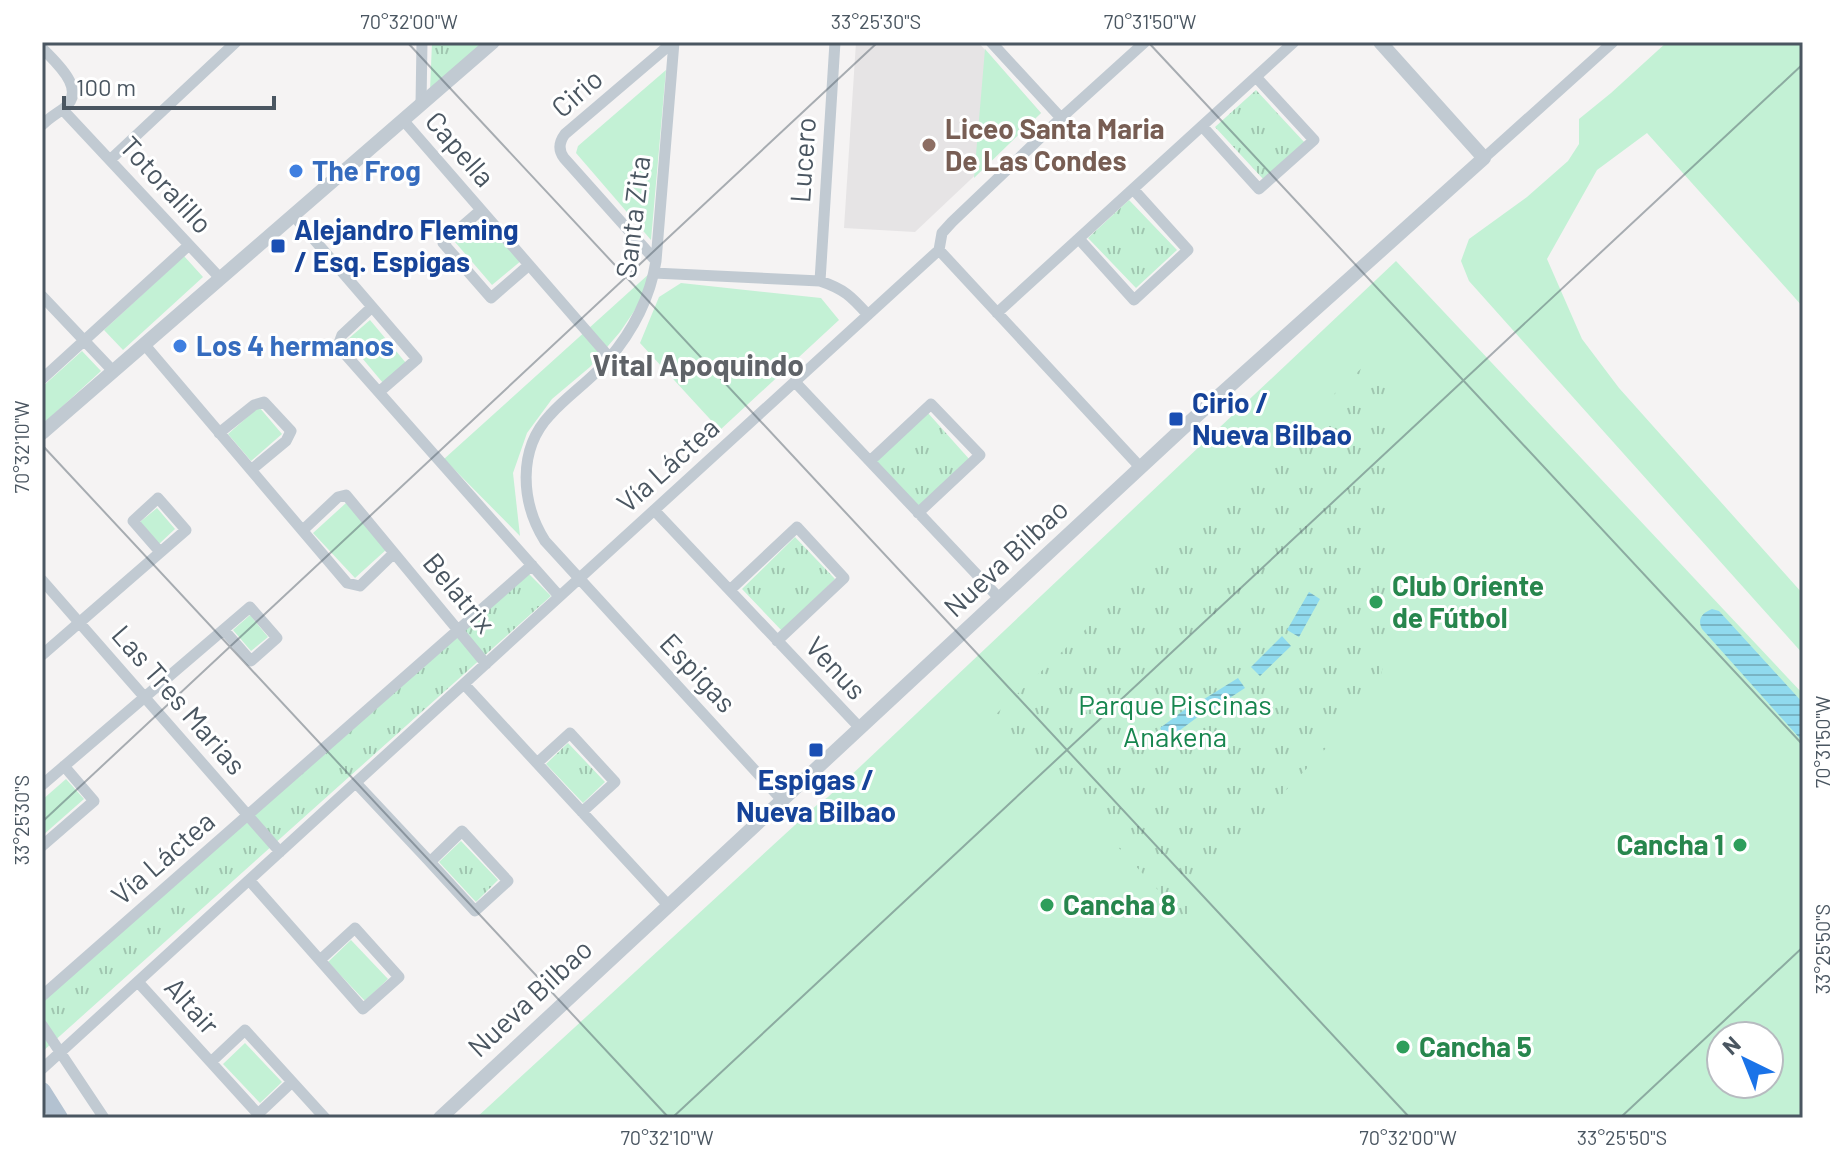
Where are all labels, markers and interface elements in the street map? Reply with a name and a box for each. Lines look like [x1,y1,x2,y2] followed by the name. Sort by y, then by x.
[360,9,458,33] text: 70°32'00"W
[831,9,921,33] text: 33°25'30"S
[1104,9,1197,33] text: 70°31'50"W
[64,60,274,110] scale bar
[544,61,609,124] street label: Cirio
[76,72,136,101] text: 100 m
[419,104,503,193] street label: Capella
[945,111,1165,177] place label: Liceo Santa Maria De Las Condes
[782,116,822,204] street label: Lucero
[113,129,220,240] street label: Totoralillo
[920,136,938,154] marker: Liceo Santa Maria De Las Condes
[312,153,421,187] place label: The Frog
[608,154,656,280] street label: Santa Zita
[287,162,305,180] marker: The Frog
[294,212,519,278] place label: Alejandro Fleming / Esq. Espigas
[269,237,287,255] marker: Alejandro Fleming / Esq. Espigas
[196,328,394,362] place label: Los 4 hermanos
[171,337,189,355] marker: Los 4 hermanos
[592,346,804,382] district label: Vital Apoquindo
[1192,385,1352,451] place label: Cirio / Nueva Bilbao
[9,400,33,494] text: 70°32'10"W
[609,410,725,519] street label: Vía Láctea
[1167,410,1185,428] marker: Cirio / Nueva Bilbao
[936,491,1074,623] street label: Nueva Bilbao
[417,545,503,639] street label: Belatrix
[1392,568,1544,634] place label: Club Oriente de Fútbol
[1367,593,1385,611] marker: Club Oriente de Fútbol
[106,618,254,781] street label: Las Tres Marias
[654,626,744,719] street label: Espigas
[799,629,874,706] street label: Venus
[1078,687,1272,753] park label: Parque Piscinas Anakena
[1810,695,1834,788] text: 70°31'50"W
[807,741,825,759] marker: Espigas / Nueva Bilbao
[736,762,896,828] place label: Espigas / Nueva Bilbao
[9,775,33,865] text: 33°25'30"S
[104,803,221,911] street label: Vía Láctea
[1616,827,1724,861] place label: Cancha 1
[1731,836,1749,854] marker: Cancha 1
[1063,887,1176,921] place label: Cancha 8
[1038,896,1056,914] marker: Cancha 8
[1810,904,1834,994] text: 33°25'50"S
[460,931,598,1063] street label: Nueva Bilbao
[158,970,227,1041] street label: Altair
[1705,1020,1785,1100] north arrow
[1419,1029,1532,1063] place label: Cancha 5
[1716,1030,1745,1059] text: N
[1394,1038,1412,1056] marker: Cancha 5
[620,1125,714,1149] text: 70°32'10"W
[1359,1125,1457,1149] text: 70°32'00"W
[1577,1125,1667,1149] text: 33°25'50"S

